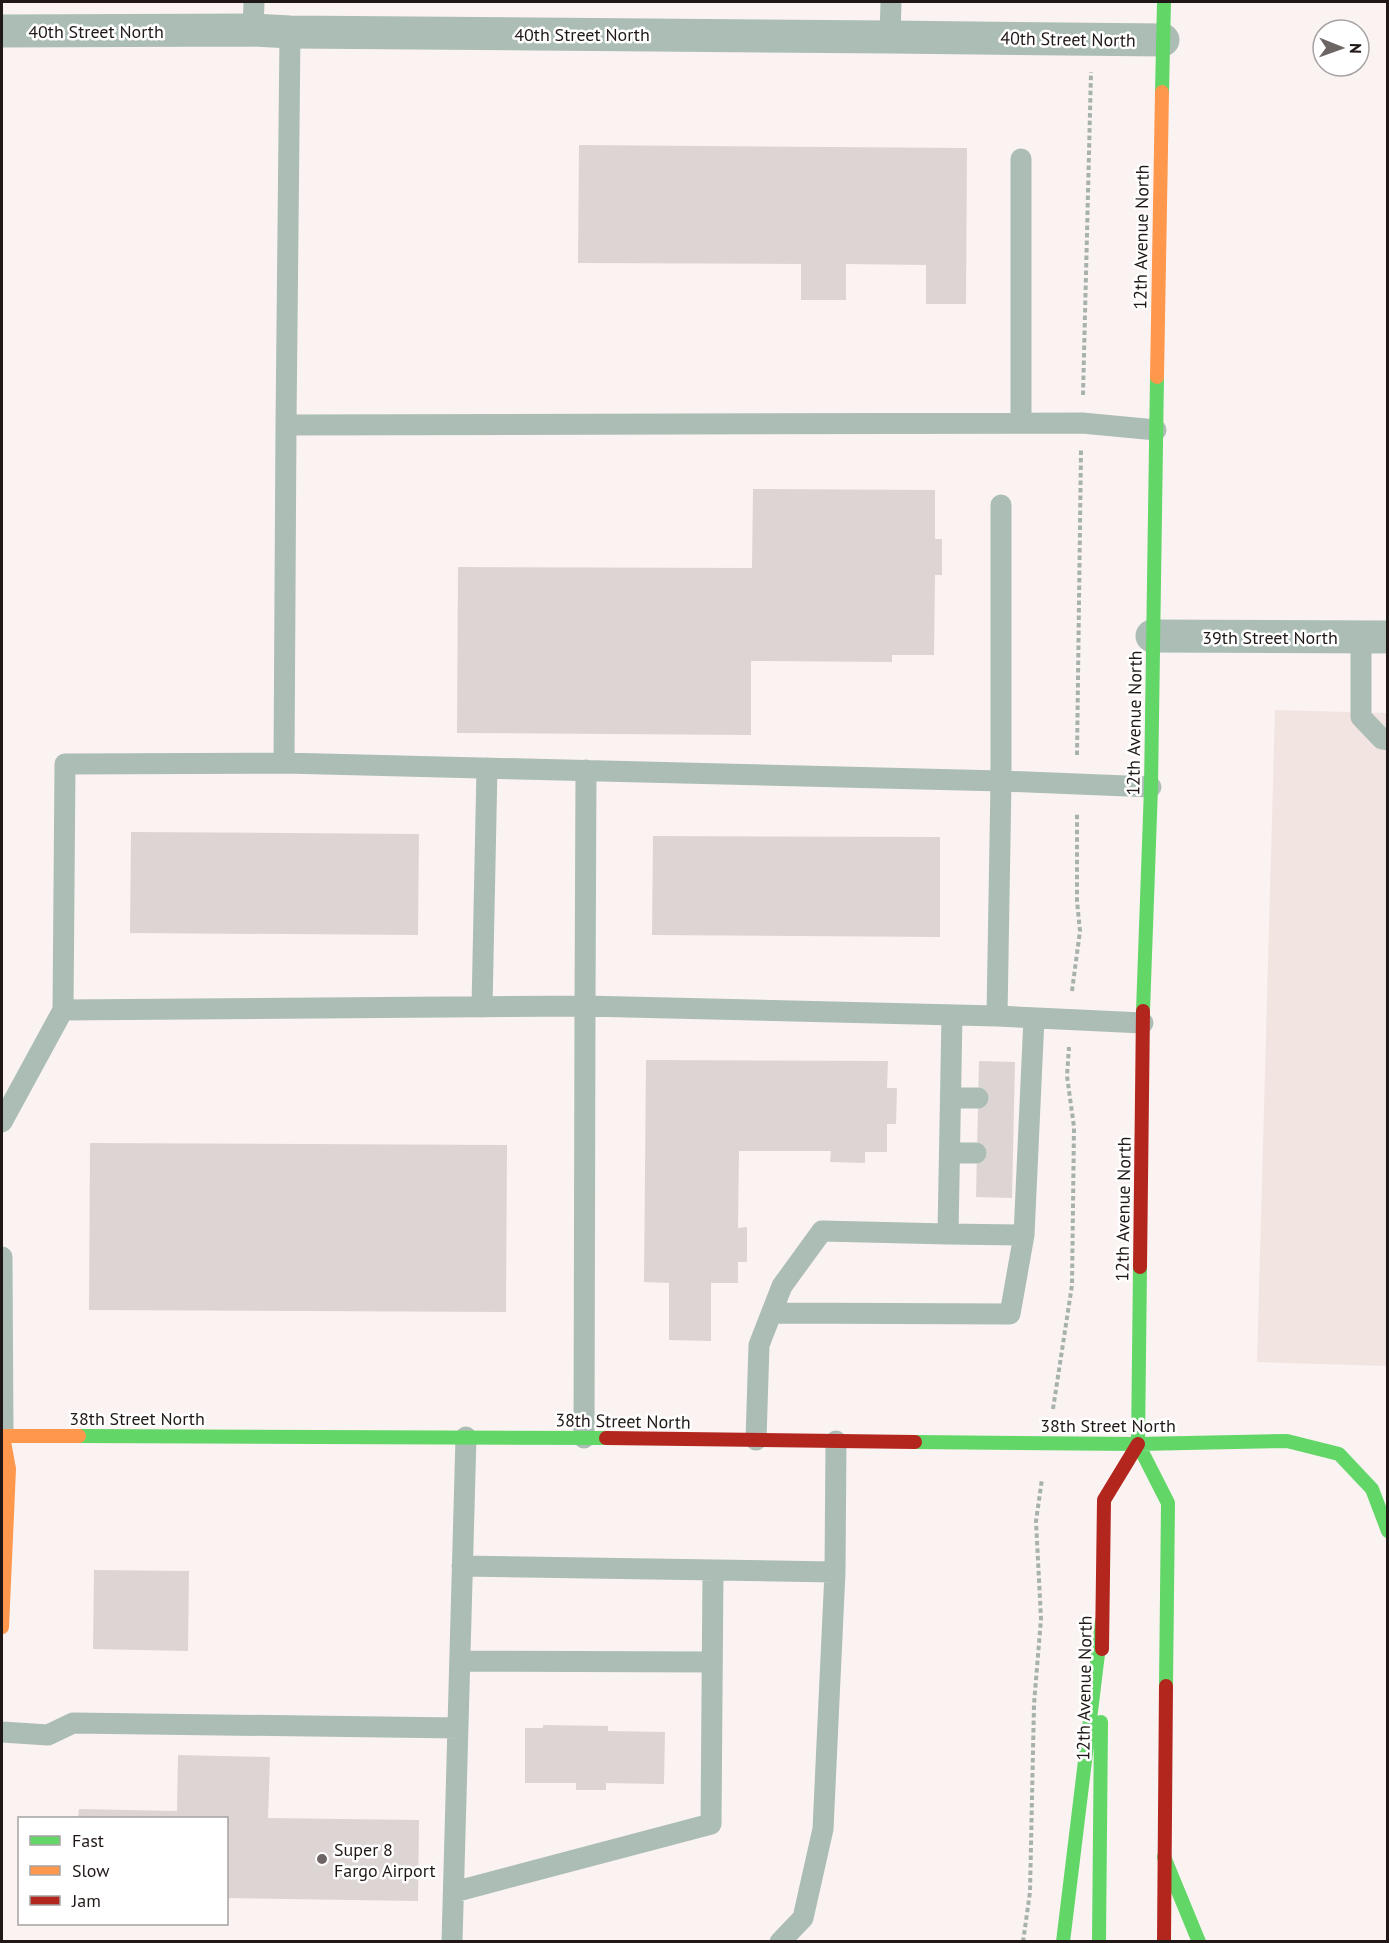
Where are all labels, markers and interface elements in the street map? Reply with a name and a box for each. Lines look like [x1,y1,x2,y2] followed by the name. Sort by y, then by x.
[1311,18,1371,78] north arrow
[28,20,164,43] street label: 40th Street North
[514,23,650,46] street label: 40th Street North
[1000,26,1136,52] street label: 40th Street North
[1346,43,1366,54] text: N
[1128,164,1154,310] street label: 12th Avenue North
[1202,626,1338,649] street label: 39th Street North
[1121,650,1147,796] street label: 12th Avenue North
[1110,1136,1136,1282] street label: 12th Avenue North
[69,1407,205,1430] street label: 38th Street North
[555,1408,691,1434] street label: 38th Street North
[1040,1414,1176,1437] street label: 38th Street North
[1071,1615,1097,1761] street label: 12th Avenue North
[18,1817,228,1925] legend
[72,1829,104,1852] text: Fast
[334,1838,436,1882] place label: Super 8 Fargo Airport
[315,1852,329,1866] marker: Super 8 Fargo Airport
[72,1859,110,1882] text: Slow
[71,1889,101,1912] text: Jam

